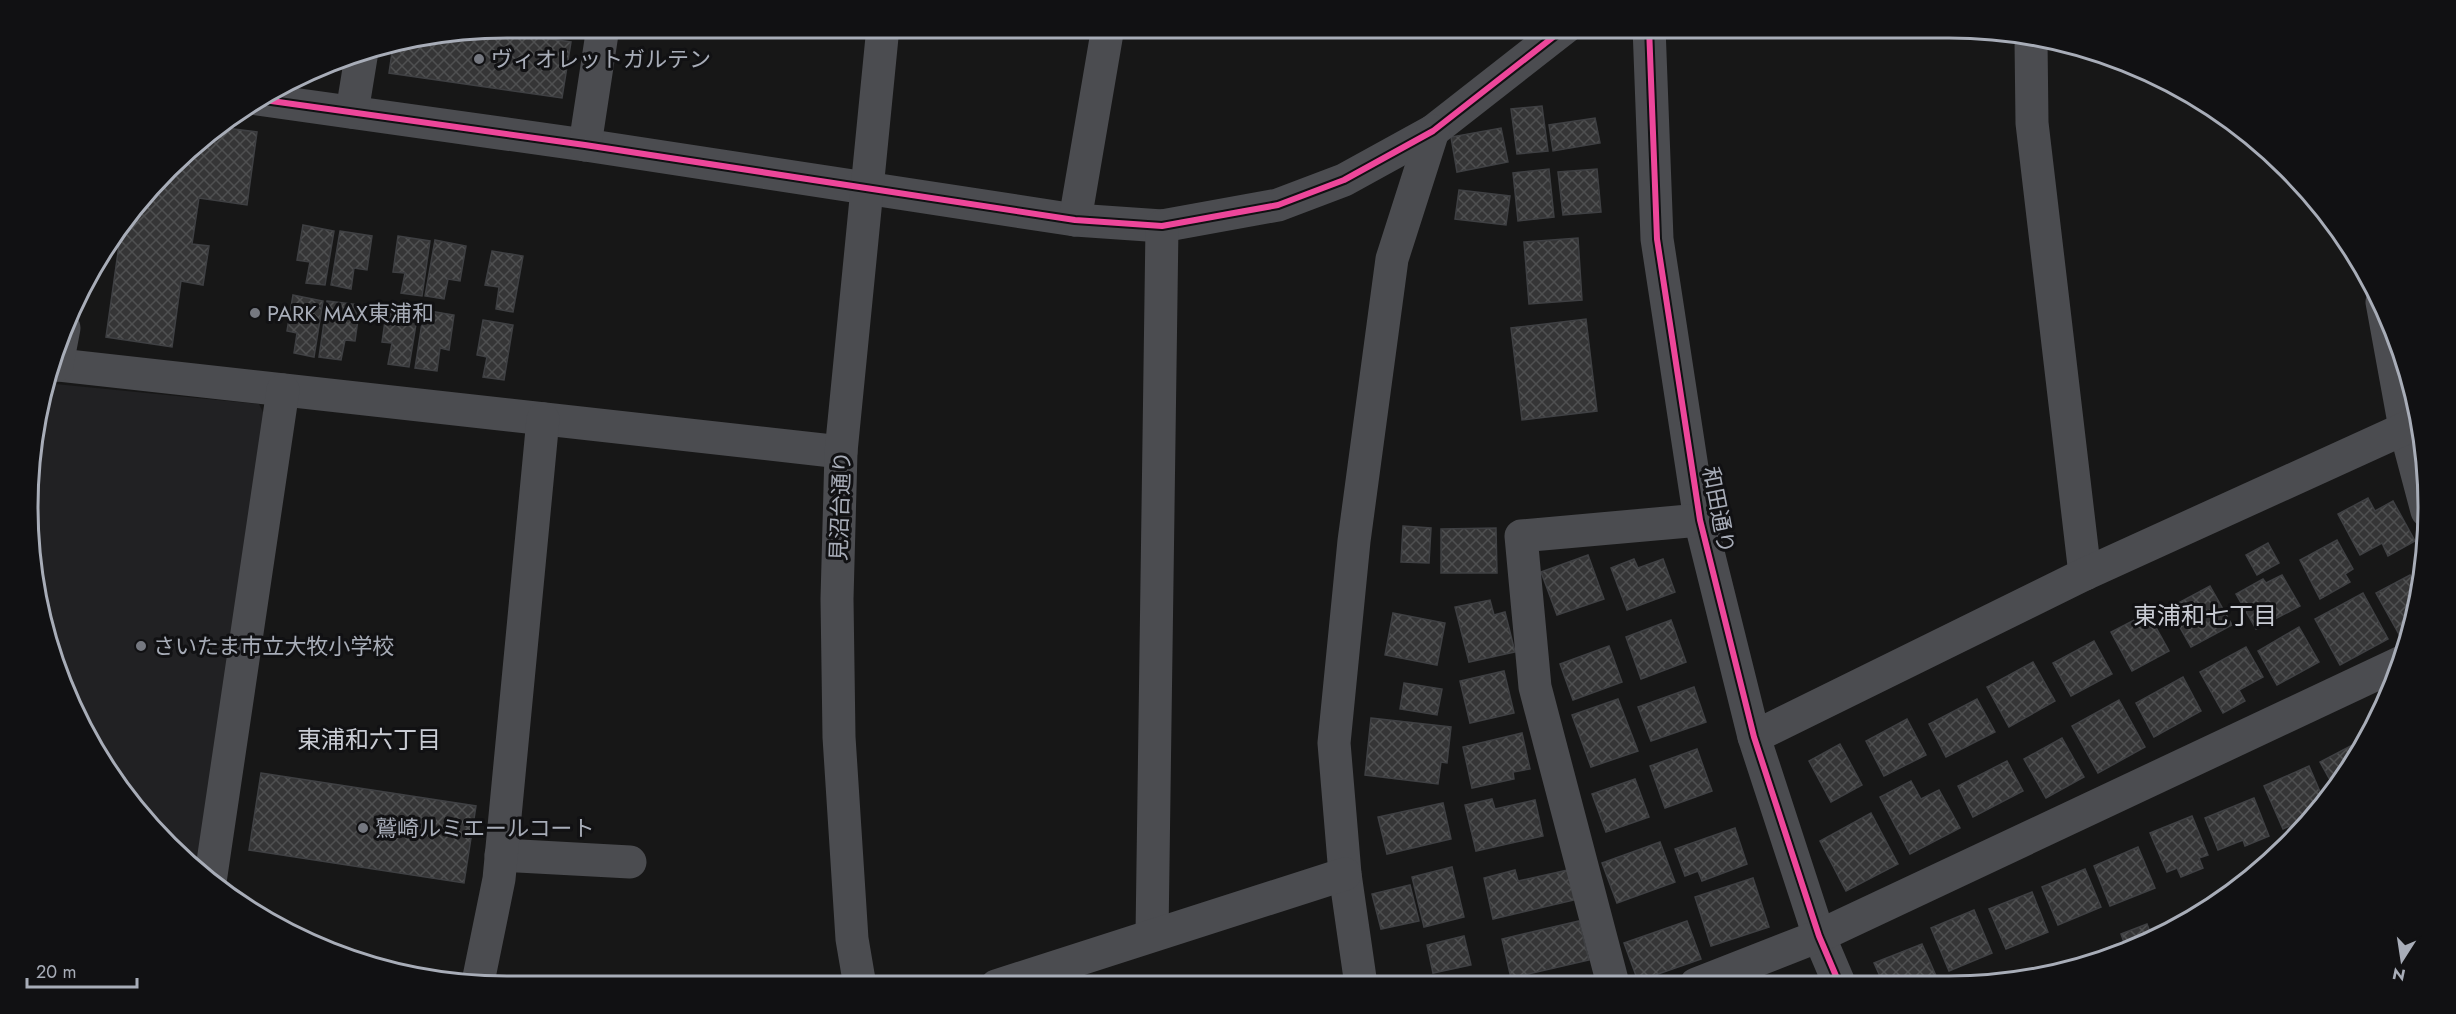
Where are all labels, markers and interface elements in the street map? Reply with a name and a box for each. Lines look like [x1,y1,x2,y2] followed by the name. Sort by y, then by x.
[491,43,711,75] place label: ヴィオレットガルテン
[472,52,486,66] marker: ヴィオレットガルテン
[267,297,434,329] place label: PARK MAX東浦和
[248,306,262,320] marker: PARK MAX東浦和
[822,450,858,562] street label: 見沼台通り
[1695,464,1743,556] street label: 和田通り
[2133,598,2277,633] district label: 東浦和七丁目
[153,630,394,662] place label: さいたま市立大牧小学校
[134,639,148,653] marker: さいたま市立大牧小学校
[297,722,441,757] district label: 東浦和六丁目
[375,812,595,844] place label: 鷲崎ルミエールコート
[356,821,370,835] marker: 鷲崎ルミエールコート
[2372,930,2432,990] north arrow
[27,951,136,989] scale bar
[36,959,76,985] text: 20 m
[2390,962,2408,987] text: N

